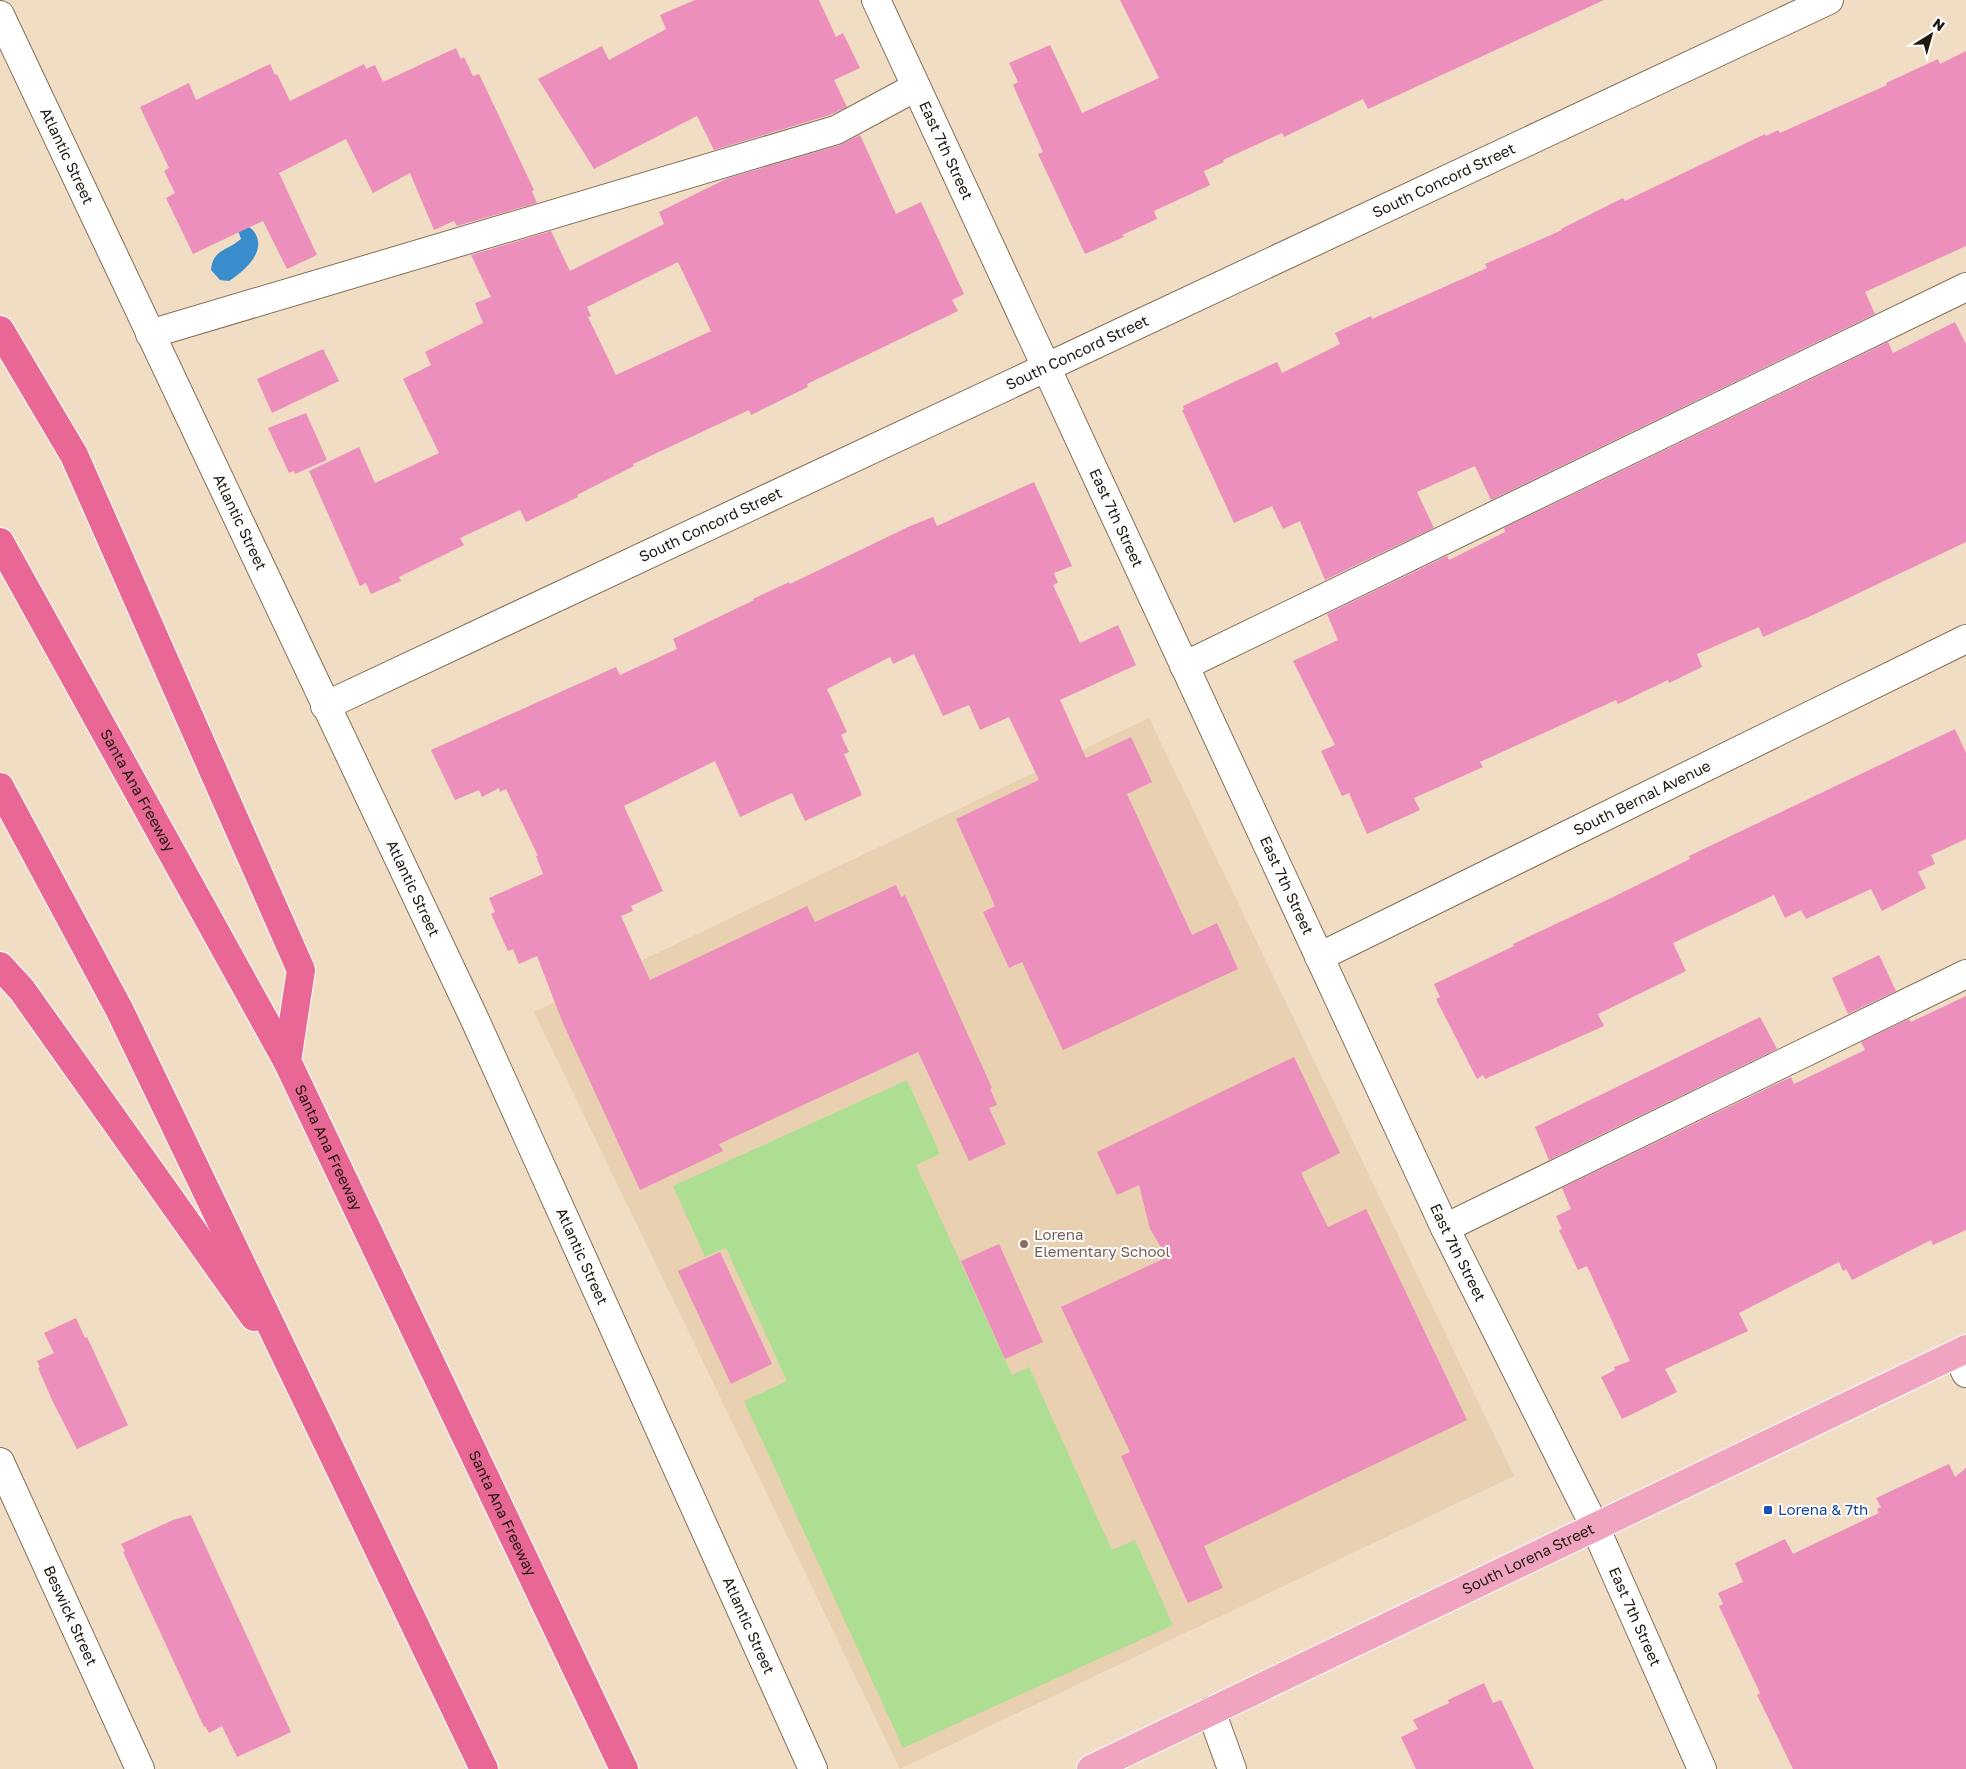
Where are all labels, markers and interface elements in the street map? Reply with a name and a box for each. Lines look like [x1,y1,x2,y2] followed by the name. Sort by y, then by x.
[1906,10,1956,60] north arrow
[1930,14,1948,34] text: N
[916,98,977,202] street label: East 7th Street
[37,105,98,207] street label: Atlantic Street
[1369,139,1518,221] street label: South Concord Street
[1003,311,1151,393] street label: South Concord Street
[1086,465,1148,570] street label: East 7th Street
[210,471,271,573] street label: Atlantic Street
[636,483,784,565] street label: South Concord Street
[97,726,180,855] street label: Santa Ana Freeway
[1570,756,1713,839] street label: South Bernal Avenue
[1257,833,1318,937] street label: East 7th Street
[383,837,444,939] street label: Atlantic Street
[291,1081,367,1214] street label: Santa Ana Freeway
[1427,1200,1490,1304] street label: East 7th Street
[553,1205,612,1307] street label: Atlantic Street
[1034,1225,1170,1260] place label: Lorena Elementary School
[1018,1238,1030,1250] marker: Lorena Elementary School
[466,1447,541,1579] street label: Santa Ana Freeway
[1778,1500,1868,1518] place label: Lorena & 7th
[1762,1504,1774,1516] marker: Lorena & 7th
[1459,1519,1597,1598] street label: South Lorena Street
[40,1563,102,1668] street label: Beswick Street
[1606,1564,1665,1669] street label: East 7th Street
[720,1574,779,1676] street label: Atlantic Street

